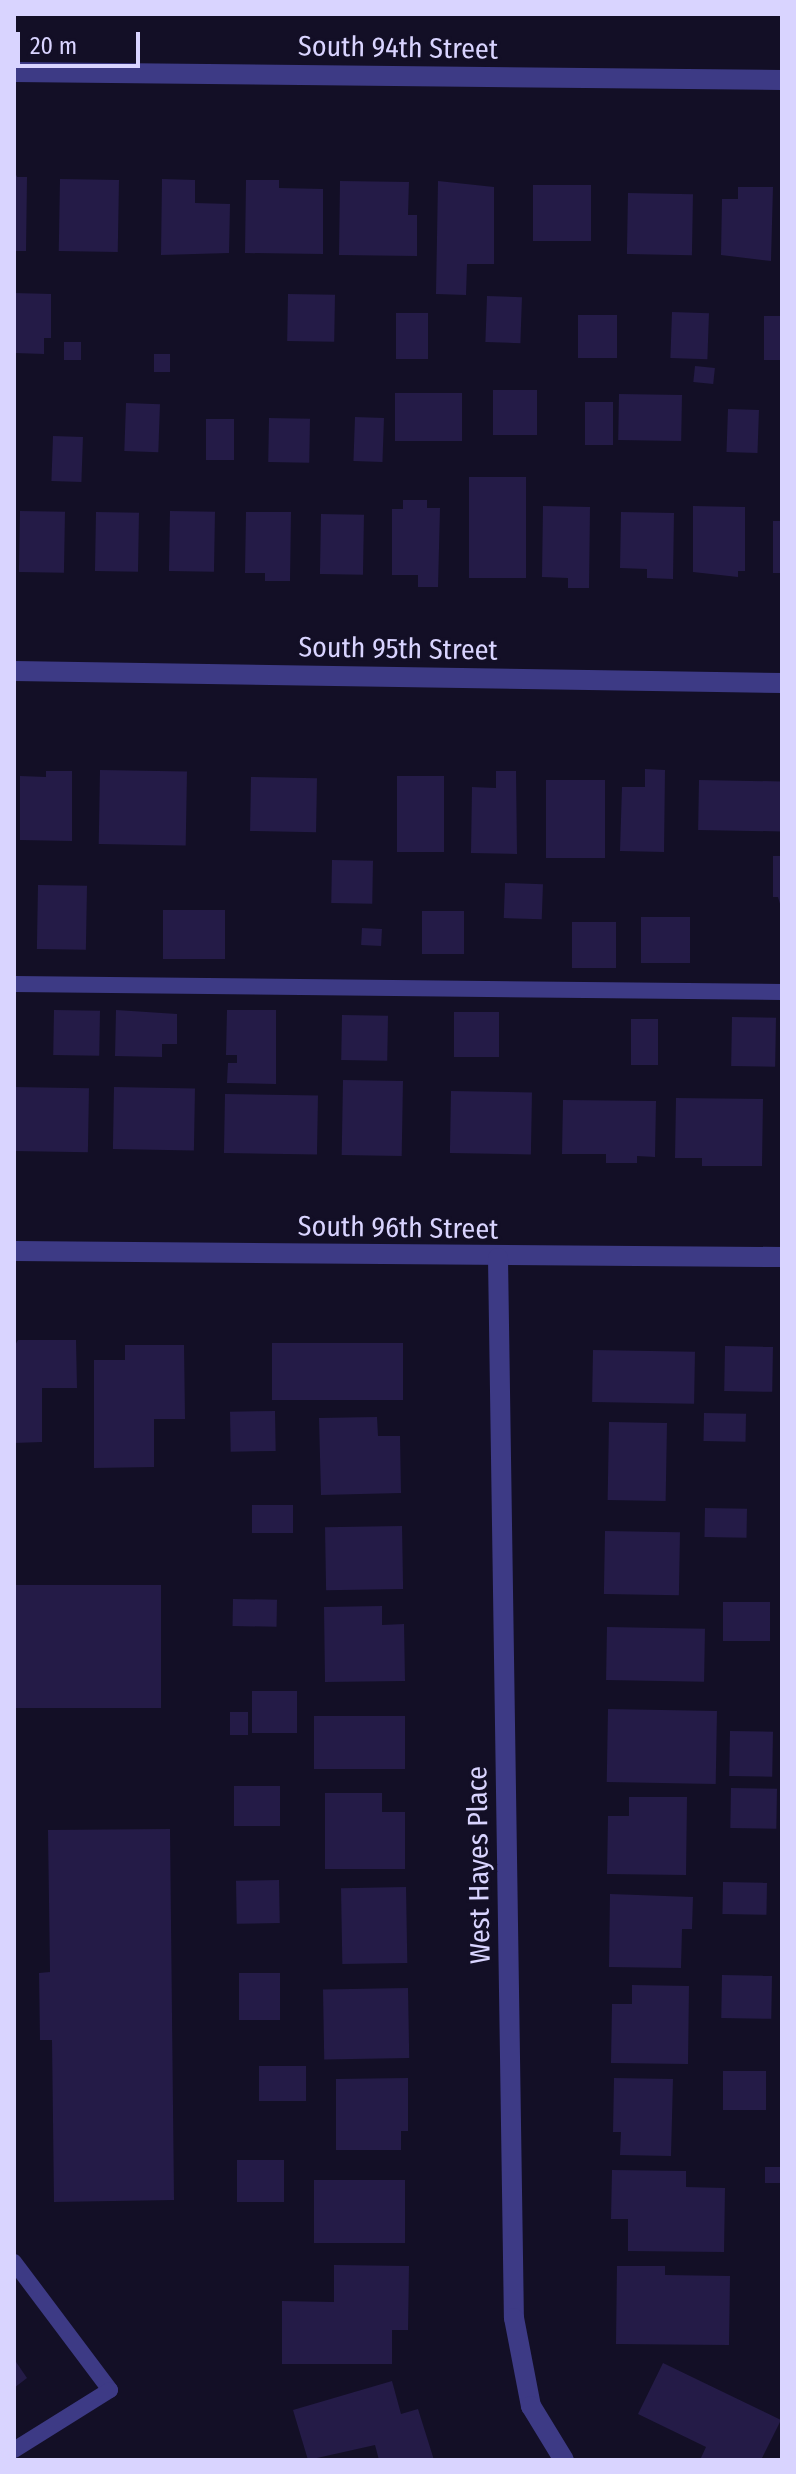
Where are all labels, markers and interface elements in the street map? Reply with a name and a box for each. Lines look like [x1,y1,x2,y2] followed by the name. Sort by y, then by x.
[20,16,144,66] scale bar
[298,29,498,67] street label: South 94th Street
[30,32,77,60] text: 20 m
[298,630,498,668] street label: South 95th Street
[297,1209,499,1247] street label: South 96th Street
[460,1766,498,1964] street label: West Hayes Place

